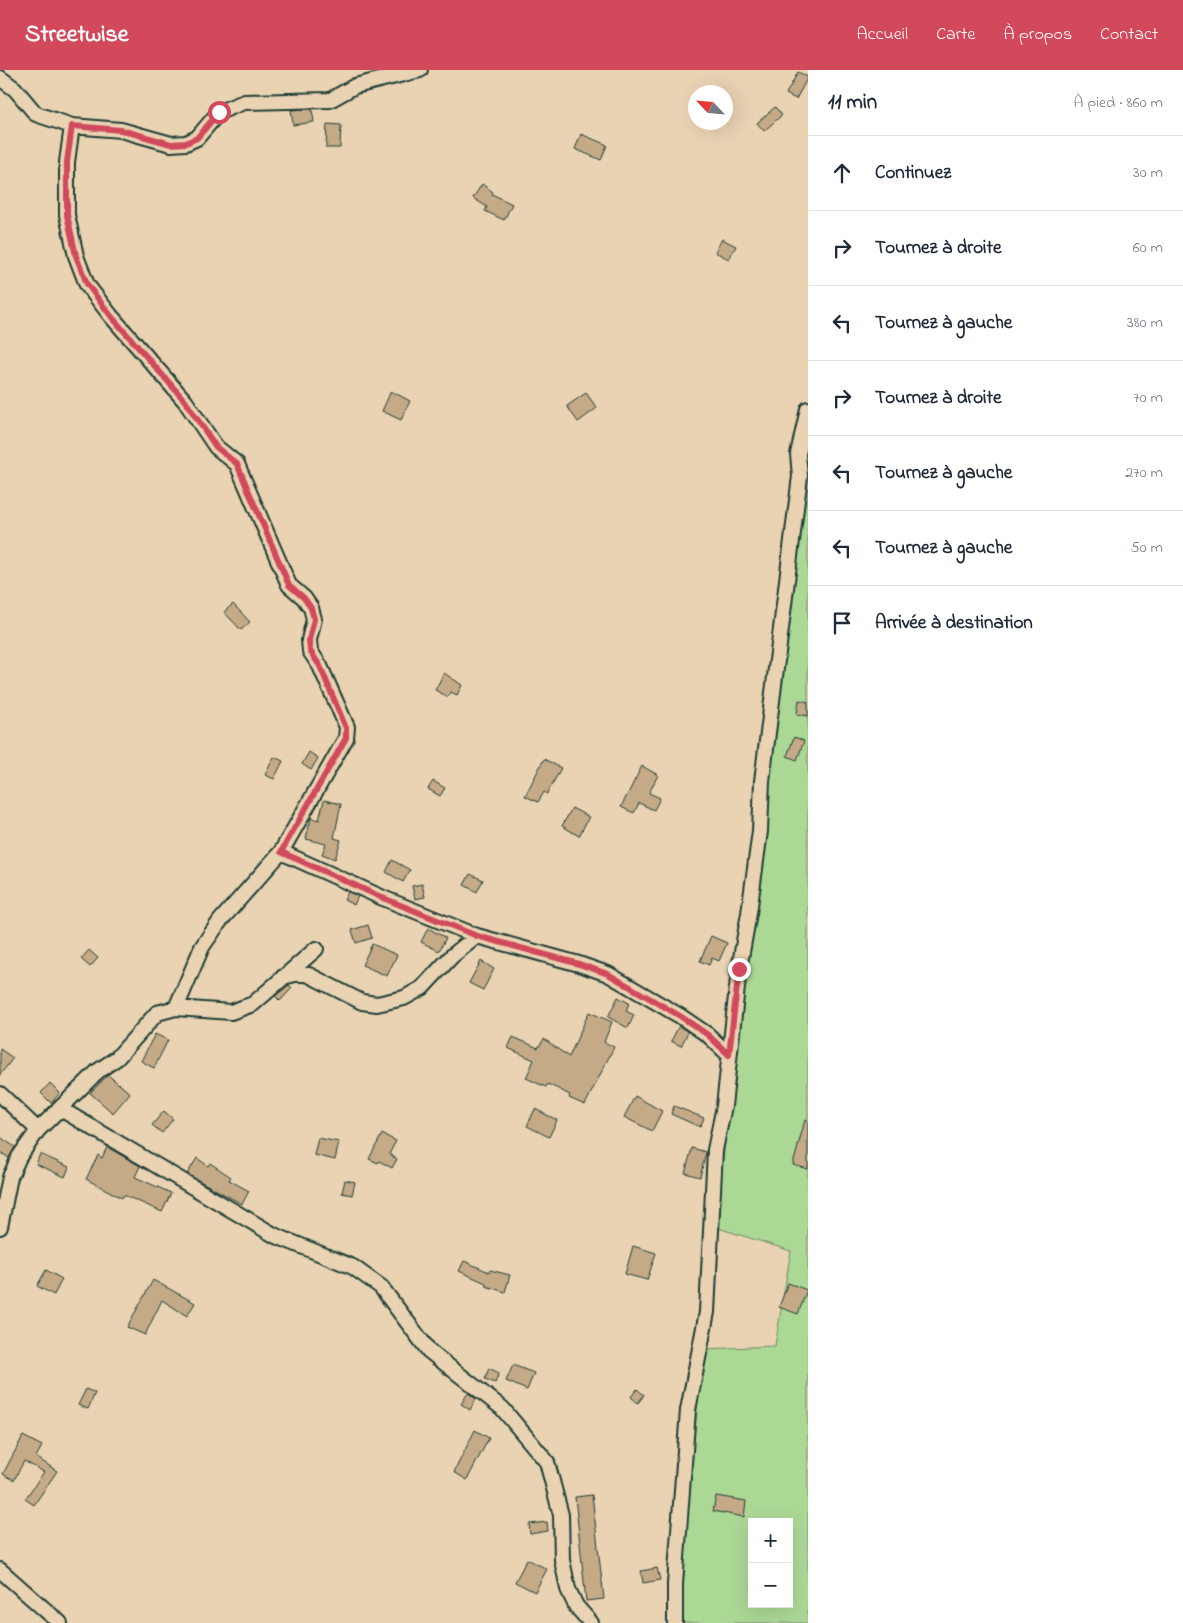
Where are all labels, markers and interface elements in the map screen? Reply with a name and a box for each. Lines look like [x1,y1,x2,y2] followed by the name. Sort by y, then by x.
[25,18,129,53] text: Streetwise
[856,22,908,48] text: Accueil
[936,22,975,48] text: Carte
[1003,22,1072,48] text: À propos
[1100,22,1158,48] text: Contact
[688,85,733,130] north arrow
[828,88,877,118] text: 11 min
[1074,91,1163,115] text: À pied · 860 m
[208,101,231,124] route start
[828,159,856,187] icon: ahead
[875,160,951,187] text: Continuez
[1133,161,1163,185] text: 30 m
[828,234,856,262] icon: right
[875,235,1001,262] text: Tournez à droite
[1133,236,1163,260] text: 60 m
[828,309,856,337] icon: left
[875,310,1012,337] text: Tournez à gauche
[1127,311,1163,335] text: 380 m
[828,384,856,412] icon: right
[875,385,1001,412] text: Tournez à droite
[1133,386,1163,410] text: 70 m
[828,459,856,487] icon: left
[875,460,1012,487] text: Tournez à gauche
[1125,461,1163,485] text: 270 m
[828,534,856,562] icon: left
[875,535,1012,562] text: Tournez à gauche
[1131,536,1163,560] text: 50 m
[828,609,856,637] icon: arrive
[875,610,1033,637] text: Arrivée à destination
[728,958,751,981] route end
[748,1518,793,1608] map controls
[748,1518,793,1563] button: +
[748,1563,793,1608] button: −

